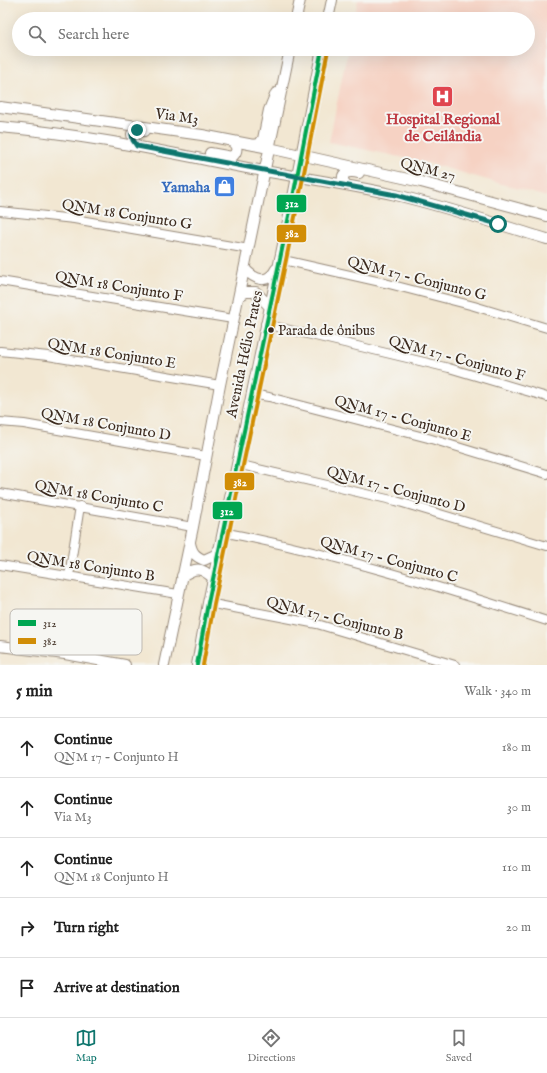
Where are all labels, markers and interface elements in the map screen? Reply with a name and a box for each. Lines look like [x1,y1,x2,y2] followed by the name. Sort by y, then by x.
[12,12,535,56] search box
[26,23,48,45] icon: search
[58,25,129,44] text: Search here
[430,83,456,109] hospital icon: Hospital Regional de Ceilândia
[153,104,200,129] street label: Via M3
[386,110,501,146] place label: Hospital Regional de Ceilândia
[128,121,146,139] route end
[398,153,457,186] street label: QNM 27
[212,174,238,200] shop icon: Yamaha
[161,178,211,197] place label: Yamaha
[276,194,307,213] line badge: 312
[61,195,193,234] street label: QNM 18 Conjunto G
[285,197,300,211] text: 312
[489,215,507,233] route start
[276,224,307,243] line badge: 382
[285,227,300,241] text: 382
[345,252,489,305] street label: QNM 17 - Conjunto G
[54,267,185,306] street label: QNM 18 Conjunto F
[221,289,267,421] street label: Avenida Hélio Prates
[278,322,375,340] place label: Parada de ônibus
[266,325,276,335] marker: Parada de ônibus
[387,331,528,386] street label: QNM 17 - Conjunto F
[46,334,178,373] street label: QNM 18 Conjunto E
[332,391,474,446] street label: QNM 17 - Conjunto E
[39,404,172,445] street label: QNM 18 Conjunto D
[324,462,467,517] street label: QNM 17 - Conjunto D
[224,472,255,491] line badge: 382
[33,476,165,517] street label: QNM 18 Conjunto C
[233,476,248,490] text: 382
[212,501,243,520] line badge: 312
[220,505,235,519] text: 312
[318,532,460,587] street label: QNM 17 - Conjunto C
[25,547,156,586] street label: QNM 18 Conjunto B
[264,592,406,645] street label: QNM 17 - Conjunto B
[10,609,142,655] legend
[43,617,56,631] text: 312
[43,635,57,649] text: 382
[16,681,53,702] text: 5 min
[464,683,531,700] text: Walk · 340 m
[54,730,112,749] text: Continue
[16,737,38,759] icon: ahead
[502,739,531,756] text: 180 m
[54,749,179,766] text: QNM 17 - Conjunto H
[54,790,112,809] text: Continue
[16,797,38,819] icon: ahead
[507,799,531,816] text: 30 m
[54,809,92,826] text: Via M3
[54,850,112,869] text: Continue
[16,857,38,879] icon: ahead
[502,859,531,876] text: 110 m
[54,869,169,886] text: QNM 18 Conjunto H
[16,917,38,939] icon: right
[54,918,119,937] text: Turn right
[506,919,531,936] text: 20 m
[16,977,38,999] icon: arrive
[54,978,180,997] text: Arrive at destination
[75,1027,97,1065] tab: Map
[248,1027,295,1065] tab: Directions
[446,1027,472,1065] tab: Saved

